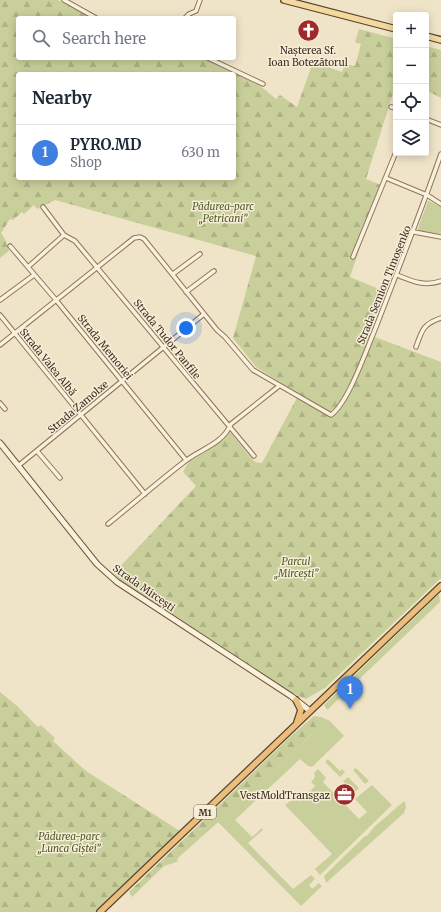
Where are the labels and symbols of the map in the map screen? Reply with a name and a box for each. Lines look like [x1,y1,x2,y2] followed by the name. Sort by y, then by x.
[295,17,321,43] church icon: Nașterea Sf. Ioan Botezătorul
[268,44,348,69] place label: Nașterea Sf. Ioan Botezătorul
[192,200,254,225] park label: Pădurea-parc „Petricani”
[354,223,414,346] street label: Strada Semion Timoșenko
[131,296,203,382] street label: Strada Tudor Panfile
[75,312,135,382] street label: Strada Memoriei
[176,318,196,338] your location
[17,326,79,399] street label: Strada Valea Albă
[45,378,111,436] street label: Strada Zamolxe
[274,555,319,580] park label: Parcul „Mircești”
[110,562,178,614] street label: Strada Mircești
[337,676,363,709] pin: 1
[332,782,358,808] office icon: VestMoldTransgaz
[239,789,331,802] place label: VestMoldTransgaz
[194,805,216,819] road number: M1
[37,830,101,855] park label: Pădurea-parc „Lunca Gîștei”

